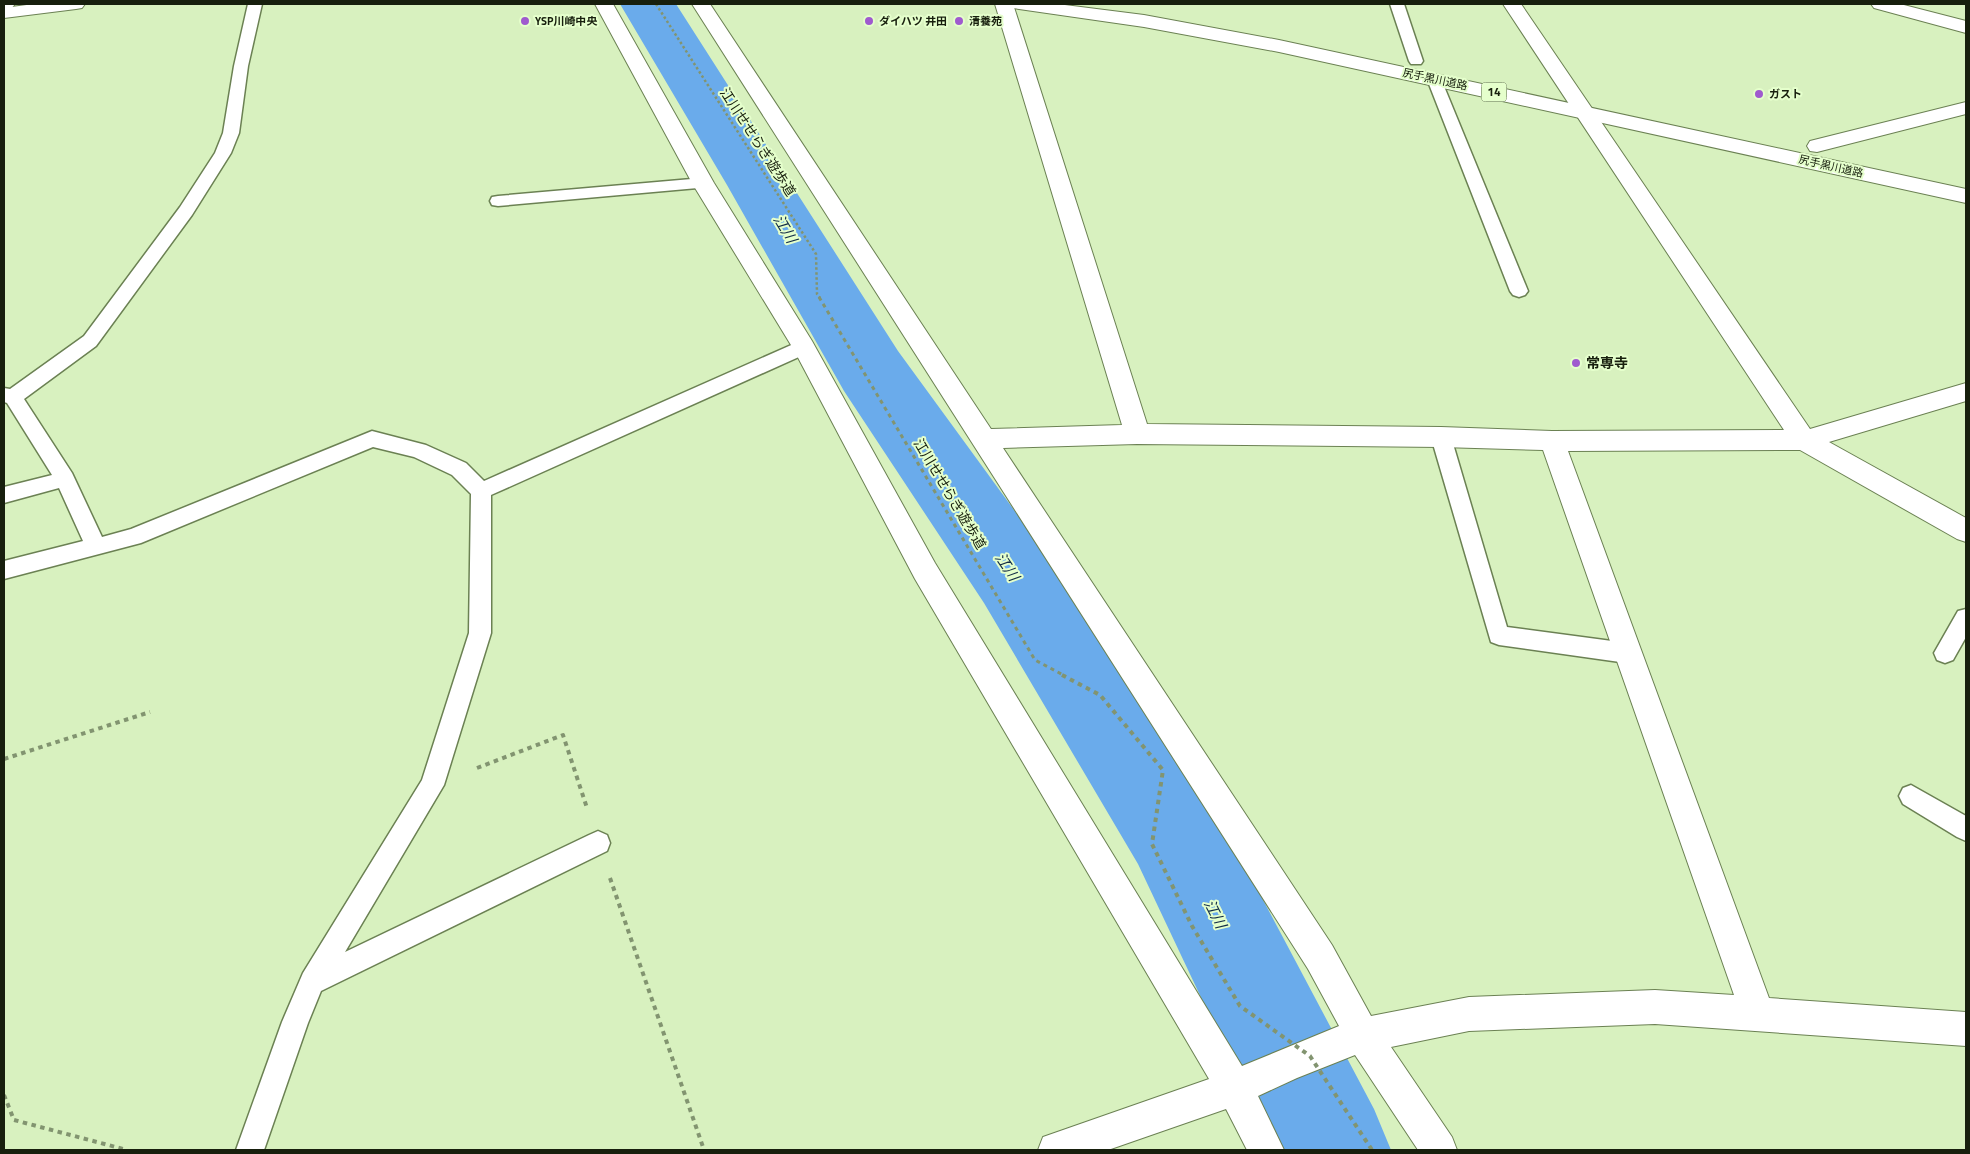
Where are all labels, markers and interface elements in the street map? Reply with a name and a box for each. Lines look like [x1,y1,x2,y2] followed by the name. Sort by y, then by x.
[535,13,597,29] place label: YSP川崎中央
[879,13,947,29] place label: ダイハツ 井田
[969,13,1002,29] place label: 清養苑
[519,15,531,27] marker: YSP川崎中央
[863,15,875,27] marker: ダイハツ 井田
[953,15,965,27] marker: 清養苑
[1401,64,1469,94] street label: 尻手黒川道路
[1482,82,1506,101] road number: 14
[715,83,802,200] street label: 江川せせらぎ遊歩道
[1769,86,1802,102] place label: ガスト
[1753,88,1765,100] marker: ガスト
[1797,151,1865,181] street label: 尻手黒川道路
[768,210,804,249] water label: 江川
[1586,352,1628,373] place label: 常専寺
[1570,357,1582,369] marker: 常専寺
[909,434,992,553] street label: 江川せせらぎ遊歩道
[989,548,1026,587] water label: 江川
[1198,895,1233,934] water label: 江川

